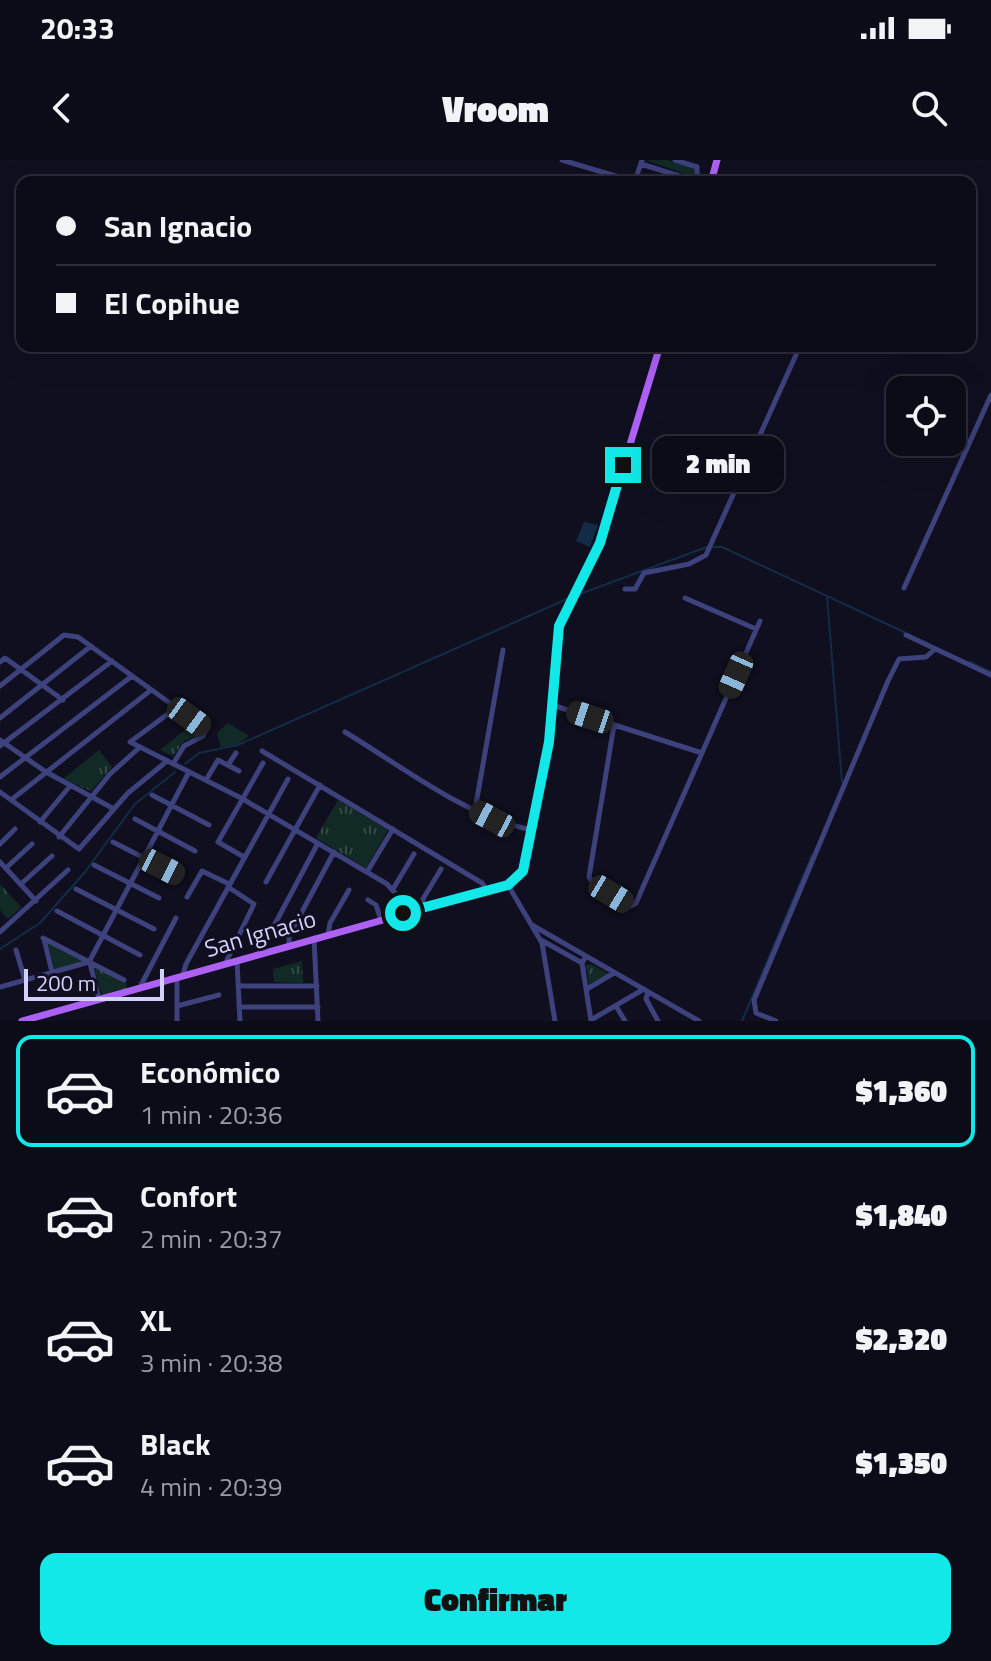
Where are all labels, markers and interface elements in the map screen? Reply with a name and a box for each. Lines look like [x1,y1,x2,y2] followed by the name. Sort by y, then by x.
[40,5,115,51] text: 20:33
[442,81,549,136] text: Vroom
[40,86,84,130] icon: back
[907,86,951,130] icon: search
[104,203,252,249] text: San Ignacio
[104,280,240,326] text: El Copihue
[886,376,966,456] map controls
[886,376,966,456] button: locate
[651,437,783,493] callout: 2 min
[686,444,750,483] text: 2 min
[605,447,641,483] route end
[715,648,757,702] car
[163,693,215,741] car
[563,698,617,736] car
[465,797,519,841] car
[135,845,189,889] car
[584,871,638,917] car
[385,895,421,931] route start
[200,900,320,966] street label: San Ignacio
[24,965,164,1001] scale bar
[36,966,96,1000] text: 200 m
[140,1049,280,1095] text: Económico
[44,1055,116,1127] icon: car
[856,1068,947,1114] text: $1,360
[140,1095,283,1134] text: 1 min · 20:36
[140,1173,237,1219] text: Confort
[44,1179,116,1251] icon: car
[856,1192,947,1238] text: $1,840
[140,1219,283,1258] text: 2 min · 20:37
[140,1297,171,1343] text: XL
[44,1303,116,1375] icon: car
[856,1316,947,1362] text: $2,320
[140,1343,283,1382] text: 3 min · 20:38
[140,1421,211,1467] text: Black
[44,1427,116,1499] icon: car
[856,1440,947,1486] text: $1,350
[140,1467,283,1506] text: 4 min · 20:39
[40,1553,951,1645] button: Confirmar

